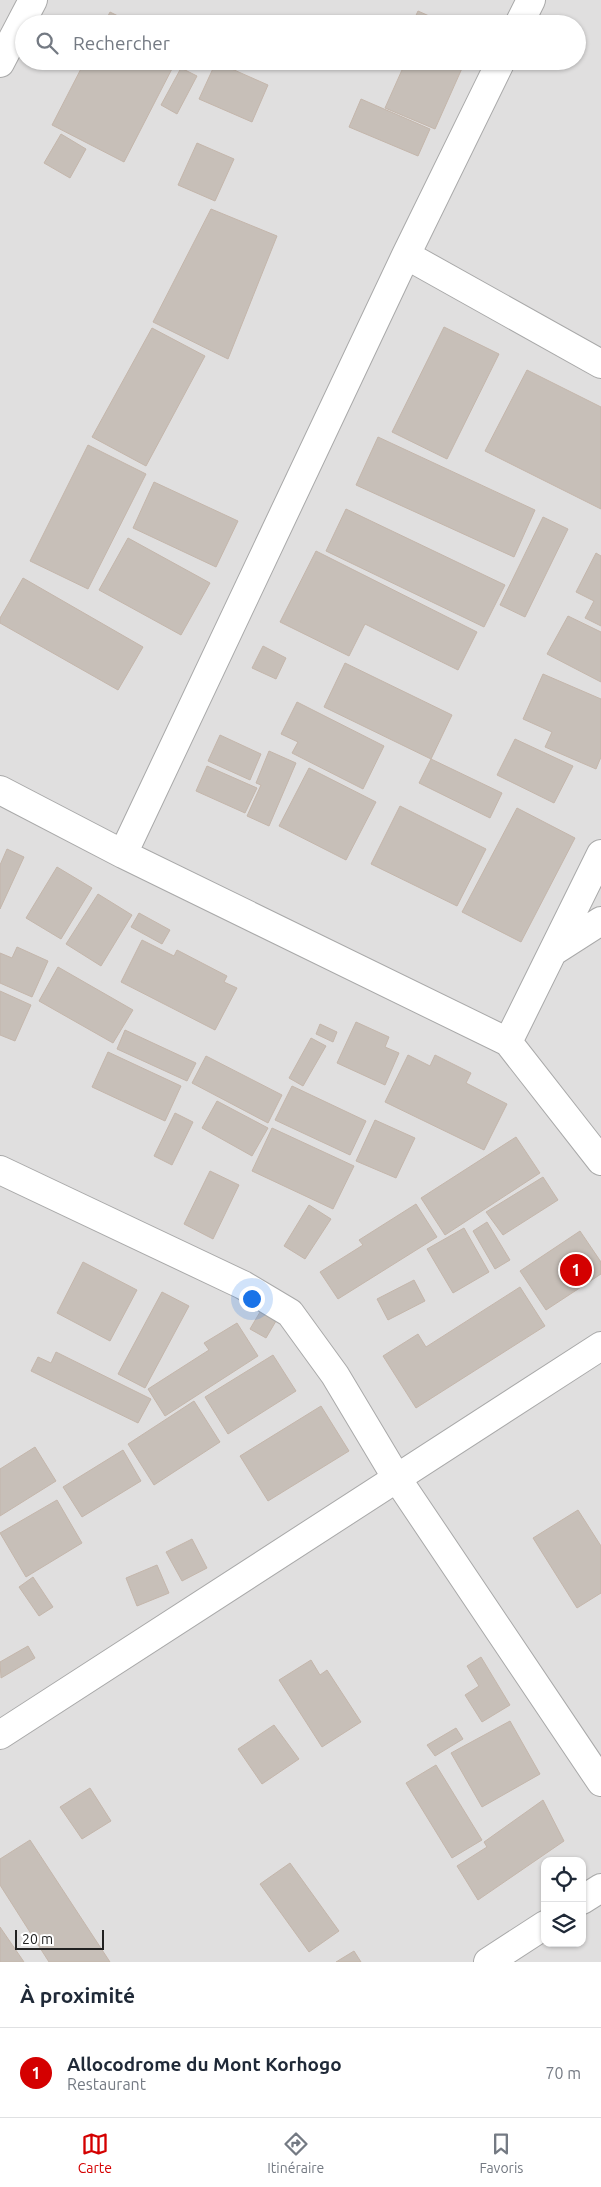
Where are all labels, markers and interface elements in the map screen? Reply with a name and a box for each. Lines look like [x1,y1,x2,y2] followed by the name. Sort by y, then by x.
[15,15,586,70] search box
[33,29,61,57] icon: search
[73,32,170,54] text: Rechercher
[560,1251,592,1289] pin: 1
[239,1286,265,1312] your location
[541,1857,586,1947] map controls
[541,1857,586,1902] button: locate
[541,1902,586,1947] button: layers
[15,1927,104,1950] scale bar
[22,1931,53,1947] text: 20 m
[20,1983,135,2007] text: À proximité
[67,2053,342,2075] text: Allocodrome du Mont Korhogo
[31,2064,41,2082] text: 1
[545,2064,581,2082] text: 70 m
[67,2075,146,2093] text: Restaurant
[78,2130,112,2176] tab: Carte
[267,2130,324,2176] tab: Itinéraire
[480,2130,523,2176] tab: Favoris

